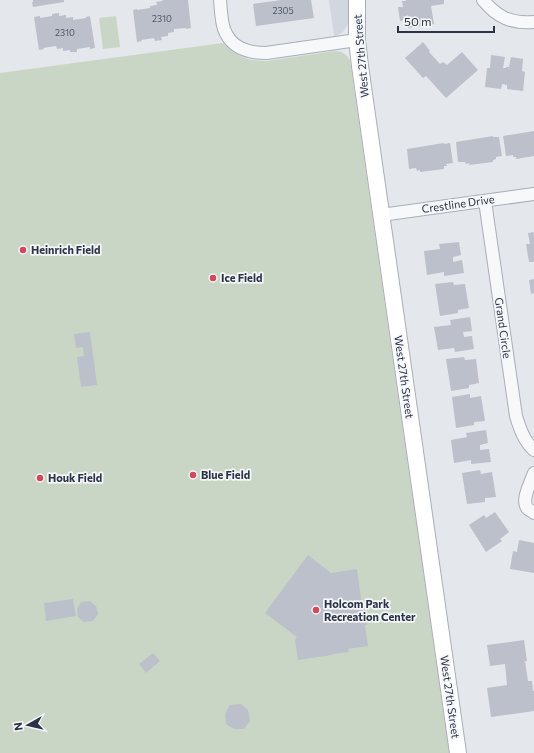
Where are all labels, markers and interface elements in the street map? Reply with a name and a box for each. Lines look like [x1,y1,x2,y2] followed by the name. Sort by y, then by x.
[272,5,294,16] house number: 2305
[398,8,494,34] scale bar
[152,13,172,24] house number: 2310
[350,13,371,98] street label: West 27th Street
[404,14,432,28] text: 50 m
[55,27,75,38] house number: 2310
[421,192,495,215] street label: Crestline Drive
[31,243,101,256] place label: Heinrich Field
[18,245,28,255] marker: Heinrich Field
[221,271,262,284] place label: Ice Field
[208,273,218,283] marker: Ice Field
[493,297,514,359] street label: Grand Circle
[392,335,417,420] street label: West 27th Street
[201,468,250,481] place label: Blue Field
[188,470,198,480] marker: Blue Field
[48,471,102,484] place label: Houk Field
[35,473,45,483] marker: Houk Field
[324,597,416,623] place label: Holcom Park Recreation Center
[311,605,321,615] marker: Holcom Park Recreation Center
[438,655,463,740] street label: West 27th Street
[8,705,48,745] north arrow
[11,721,25,731] text: N

